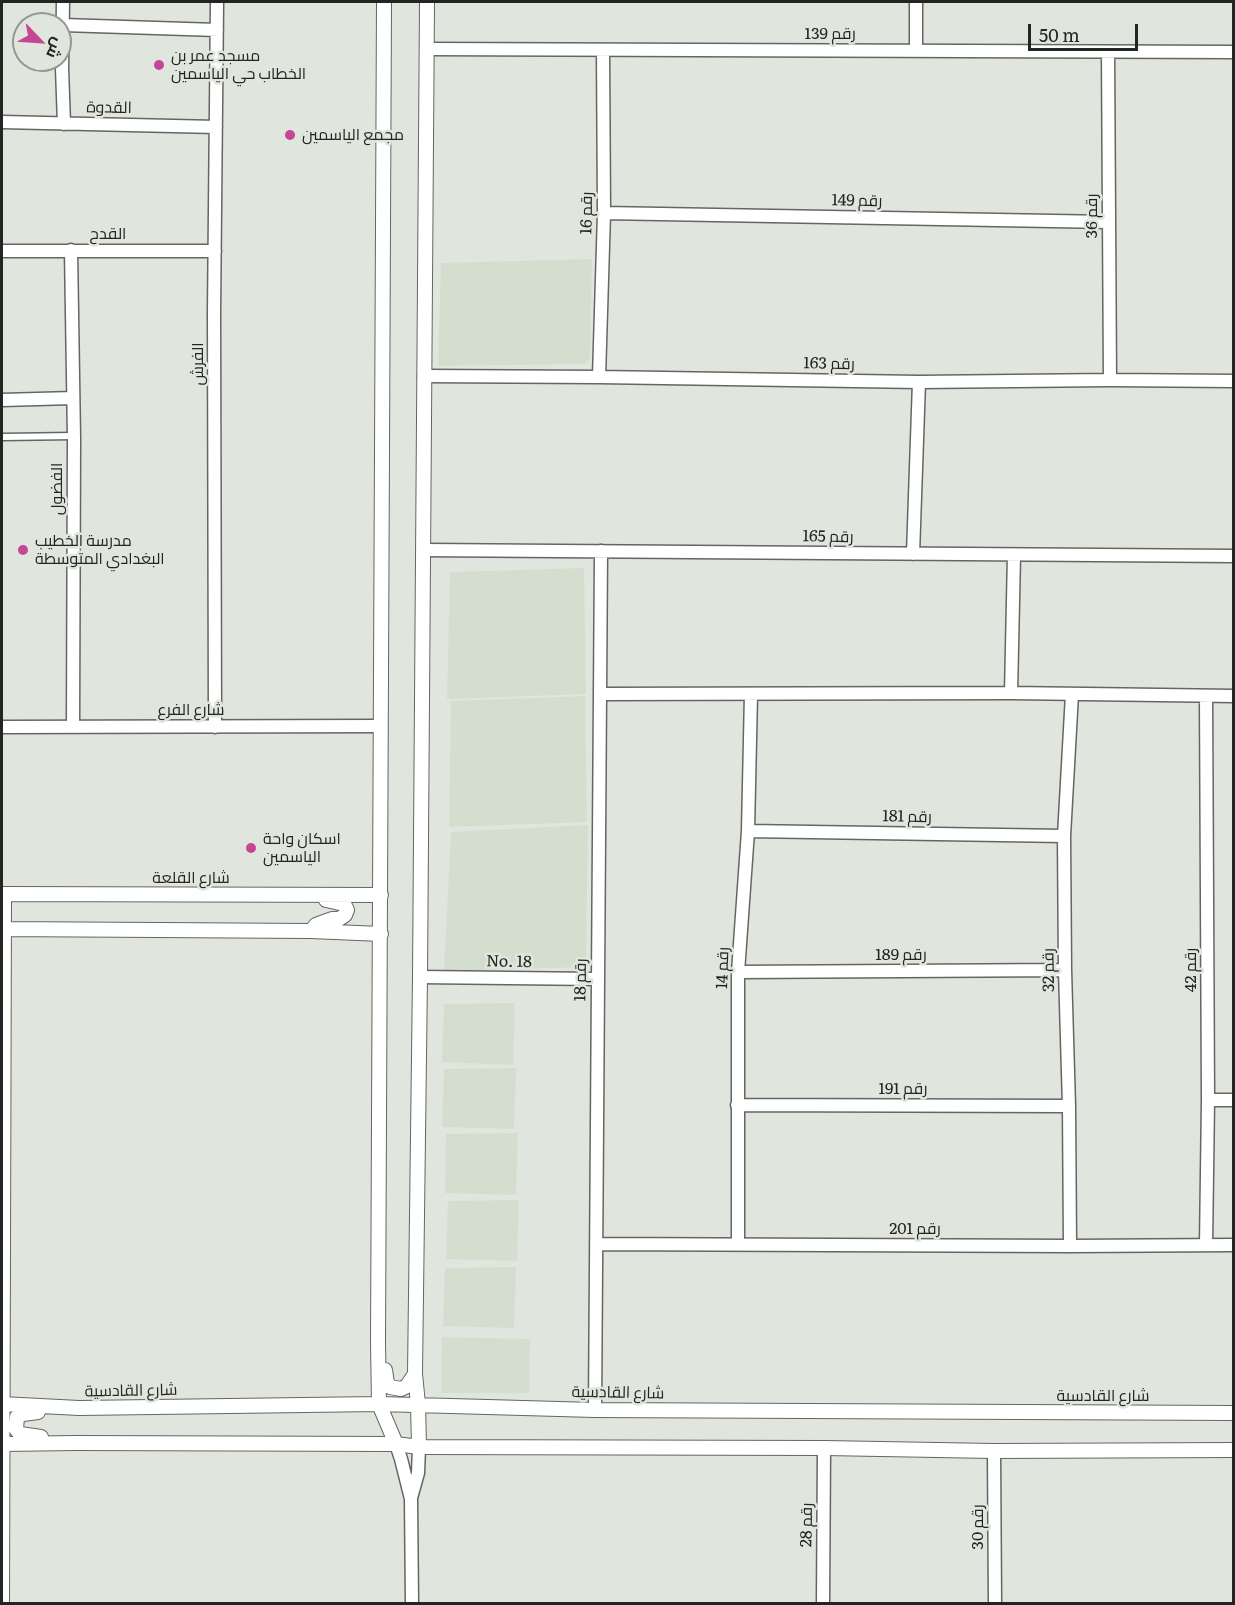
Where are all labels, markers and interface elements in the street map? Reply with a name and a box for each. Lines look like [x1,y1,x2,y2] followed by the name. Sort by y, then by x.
[12,12,72,72] north arrow
[1031,12,1140,50] scale bar
[1039,21,1080,48] text: 50 m
[804,24,856,44] street label: رقم 139
[41,34,72,63] text: ش
[171,46,306,84] place label: مسجد عمر بن الخطاب حي الياسمين
[152,58,166,72] marker: مسجد عمر بن الخطاب حي الياسمين
[86,98,132,118] street label: القدوة
[302,125,404,145] place label: مجمع الياسمين
[283,128,297,142] marker: مجمع الياسمين
[577,191,597,235] street label: رقم 16
[831,191,883,211] street label: رقم 149
[1082,194,1102,238] street label: رقم 36
[90,224,126,244] street label: القدح
[188,342,208,386] street label: الفرش
[803,354,855,374] street label: رقم 163
[47,463,67,515] street label: الفضول
[802,527,854,547] street label: رقم 165
[35,531,165,569] place label: مدرسة الخطيب البغدادي المتوسطة
[16,543,30,557] marker: مدرسة الخطيب البغدادي المتوسطة
[158,700,224,720] street label: شارع الفرع
[882,807,932,827] street label: رقم 181
[263,829,341,867] place label: اسكان واحة الياسمين
[244,841,258,855] marker: اسكان واحة الياسمين
[152,868,230,888] street label: شارع القلعة
[875,945,927,965] street label: رقم 189
[713,947,733,989] street label: رقم 14
[1039,948,1059,992] street label: رقم 32
[1181,948,1201,992] street label: رقم 42
[486,952,532,972] street label: No. 18
[571,958,591,1002] street label: رقم 18
[878,1079,928,1099] street label: رقم 191
[889,1219,941,1239] street label: رقم 201
[84,1381,178,1401] street label: شارع القادسية
[571,1383,665,1403] street label: شارع القادسية
[1057,1386,1149,1406] street label: شارع القادسية
[797,1503,817,1547] street label: رقم 28
[968,1504,988,1550] street label: رقم 30

